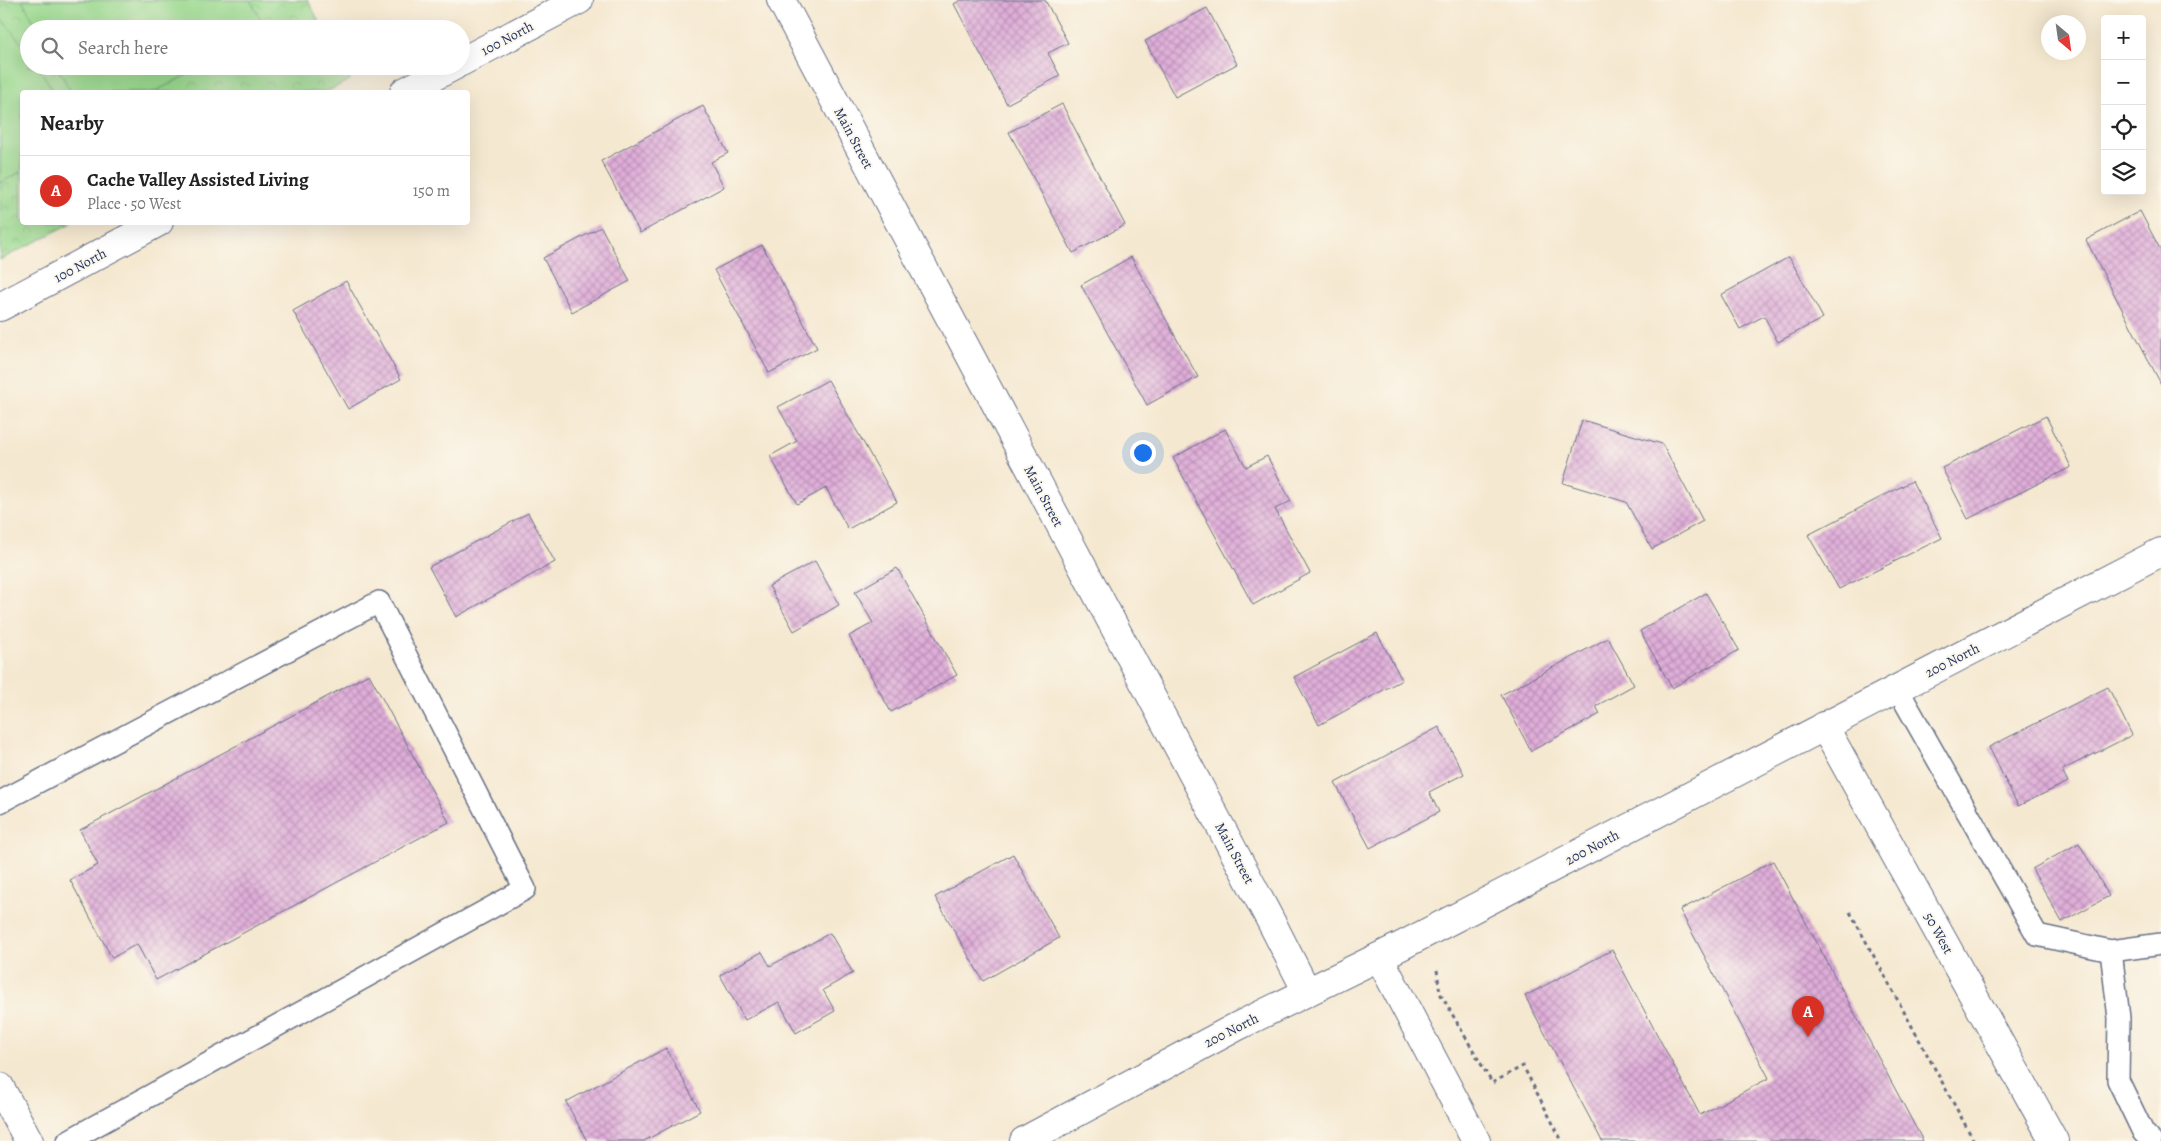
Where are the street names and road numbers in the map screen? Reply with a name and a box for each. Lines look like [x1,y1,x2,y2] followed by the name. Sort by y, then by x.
[478,16,537,60] street label: 100 North
[829,104,878,173] street label: Main Street
[51,243,110,287] street label: 100 North
[1019,462,1068,531] street label: Main Street
[1922,638,1983,682] street label: 200 North
[1210,819,1259,888] street label: Main Street
[1562,825,1623,870] street label: 200 North
[1919,909,1958,958] street label: 50 West
[1201,1008,1262,1052] street label: 200 North

